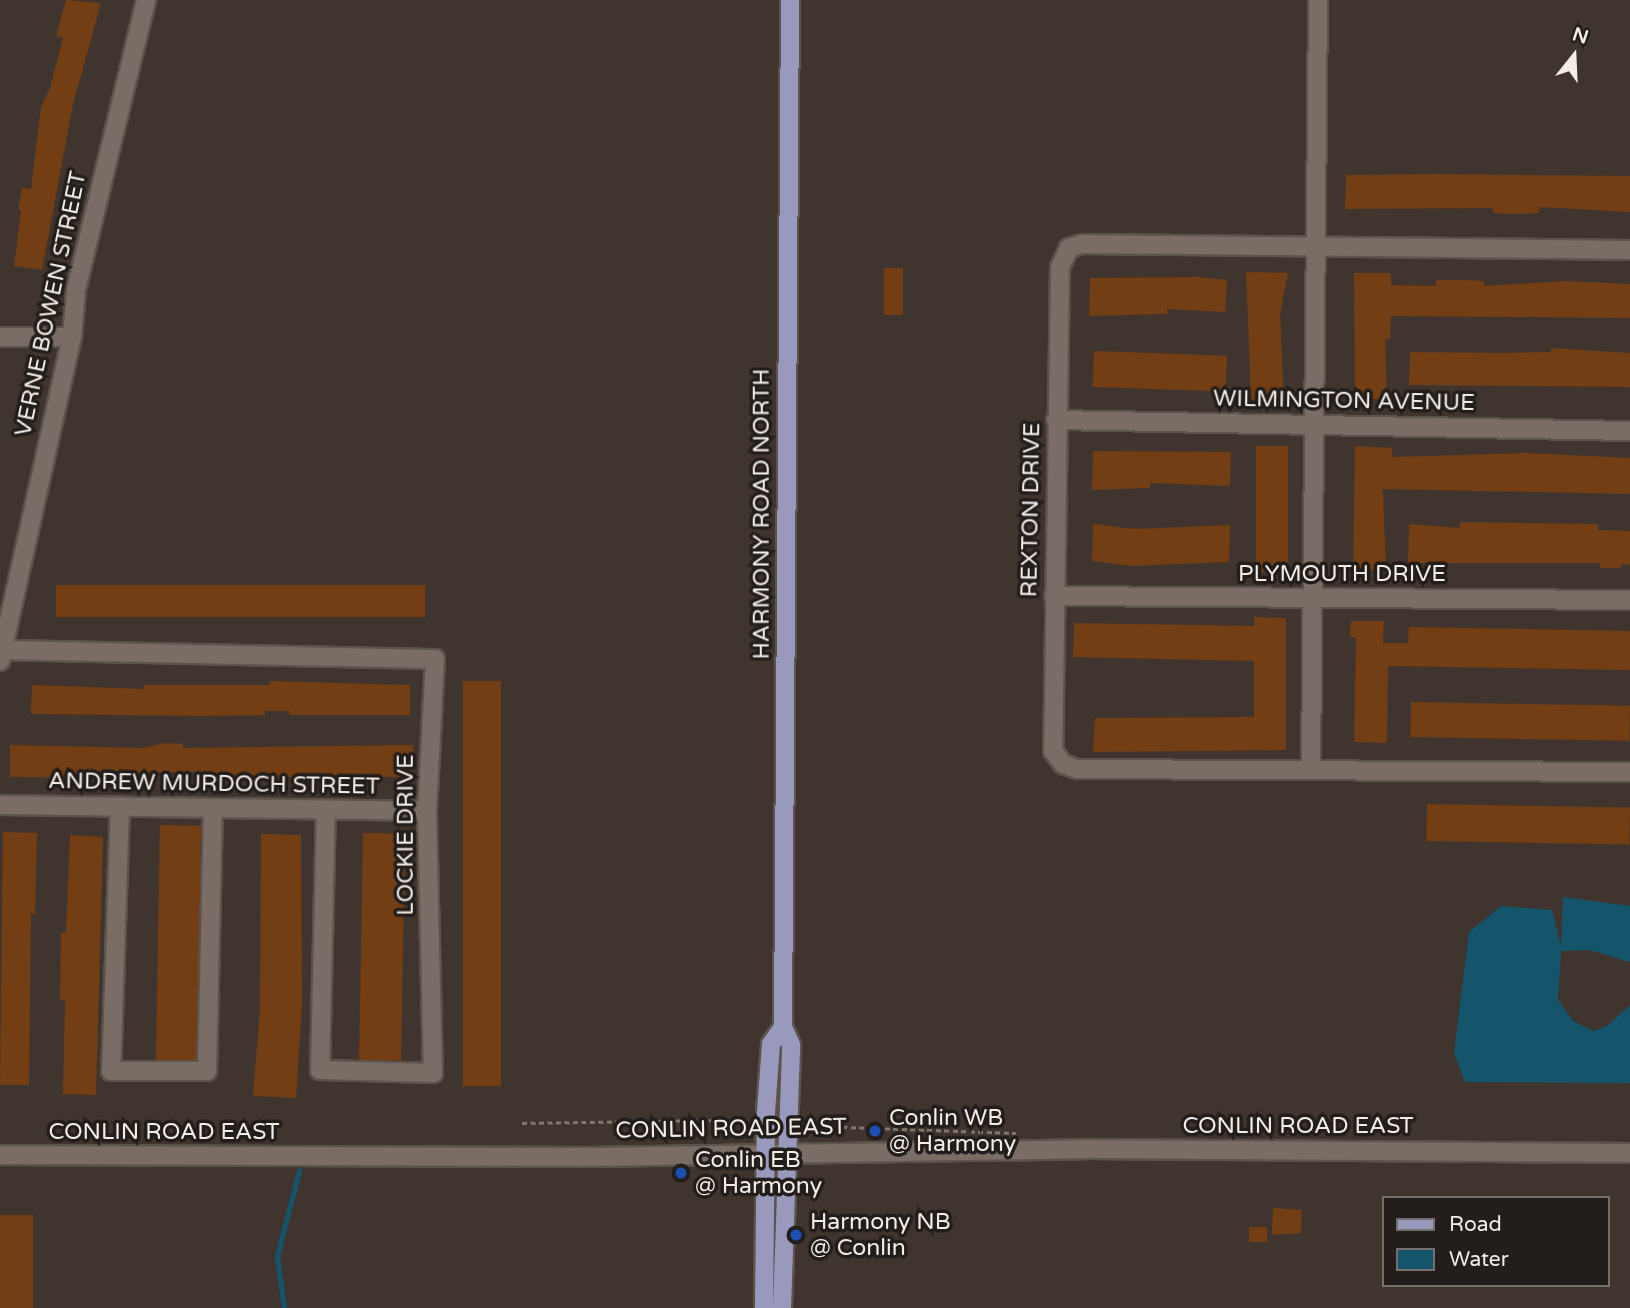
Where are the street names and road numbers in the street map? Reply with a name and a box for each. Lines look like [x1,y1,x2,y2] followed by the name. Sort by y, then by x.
[9,169,93,439] street label: VERNE BOWEN STREET
[748,369,776,659] street label: HARMONY ROAD NORTH
[1213,385,1475,417] street label: WILMINGTON AVENUE
[1016,422,1046,598] street label: REXTON DRIVE
[1238,560,1446,588] street label: PLYMOUTH DRIVE
[392,754,420,916] street label: LOCKIE DRIVE
[48,767,380,801] street label: ANDREW MURDOCH STREET
[1182,1112,1414,1140] street label: CONLIN ROAD EAST
[615,1113,847,1145] street label: CONLIN ROAD EAST
[48,1118,280,1146] street label: CONLIN ROAD EAST

